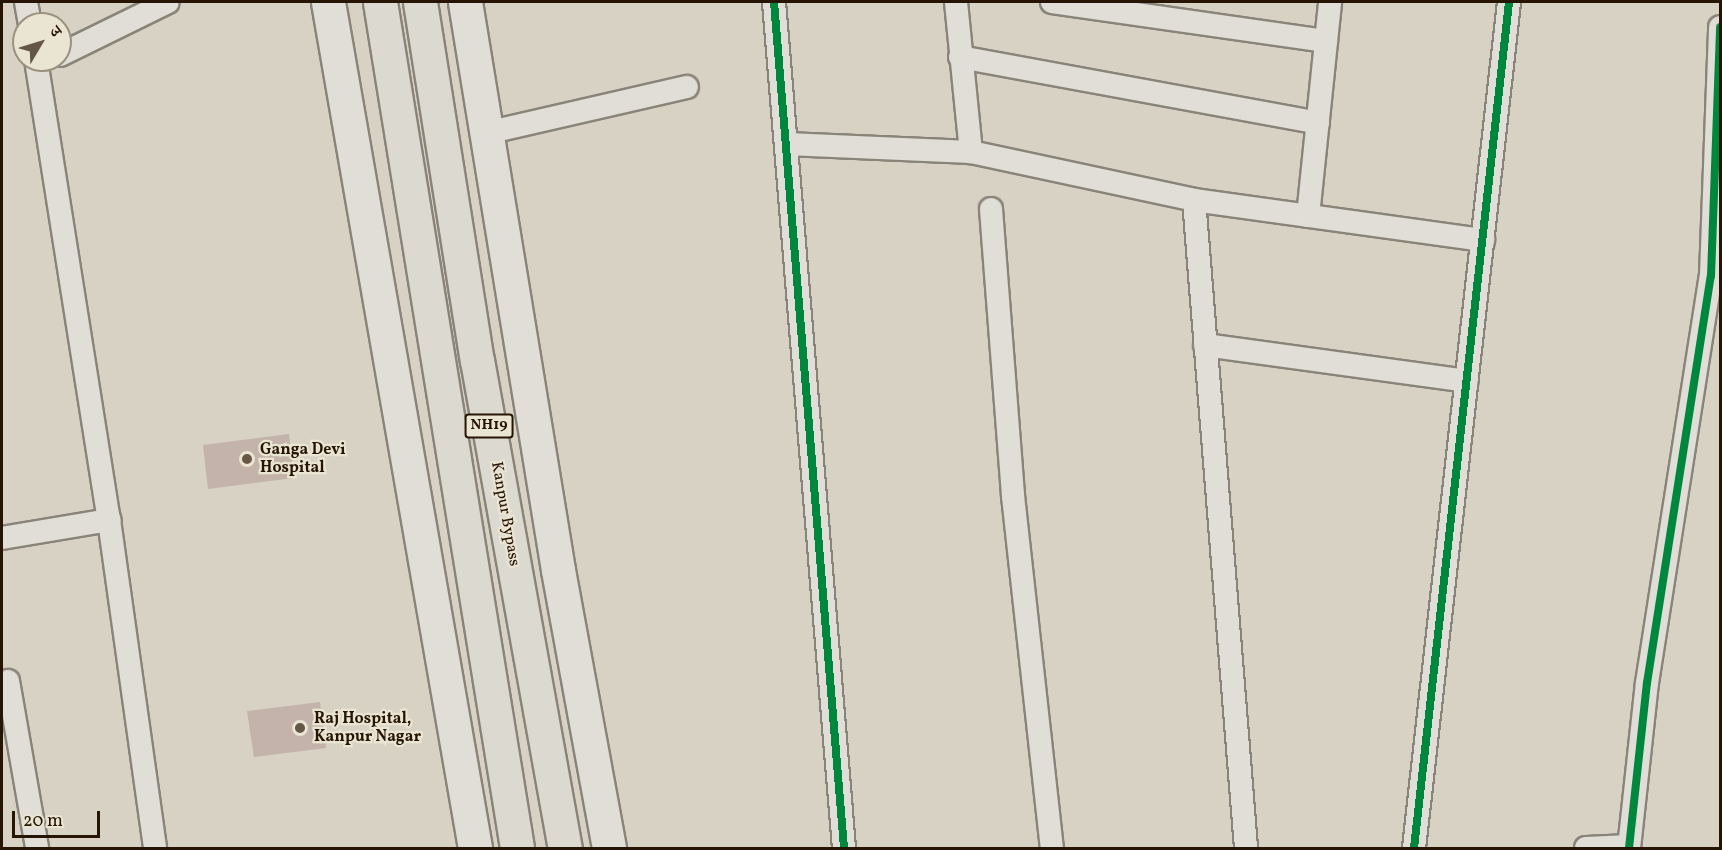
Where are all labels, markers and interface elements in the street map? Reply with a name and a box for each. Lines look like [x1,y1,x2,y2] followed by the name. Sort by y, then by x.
[12,12,72,72] north arrow
[43,22,66,42] text: उ
[464,414,514,438] road number: NH19
[260,440,346,478] place label: Ganga Devi Hospital
[238,450,256,468] marker: Ganga Devi Hospital
[486,460,524,568] street label: Kanpur Bypass
[314,709,421,747] place label: Raj Hospital, Kanpur Nagar
[291,719,309,737] marker: Raj Hospital, Kanpur Nagar
[15,799,104,837] scale bar
[23,809,63,834] text: 20 m

